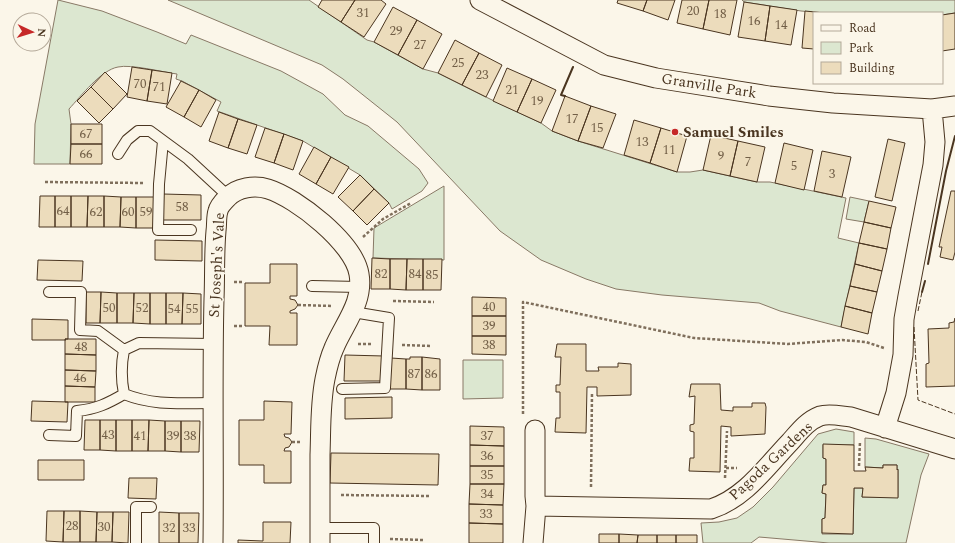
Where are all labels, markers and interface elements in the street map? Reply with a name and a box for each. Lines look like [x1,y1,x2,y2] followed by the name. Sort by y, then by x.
[687,1,700,21] house number: 20
[357,3,370,23] house number: 31
[714,4,727,24] house number: 18
[748,11,761,31] house number: 16
[12,12,52,52] north arrow
[813,12,943,84] legend
[775,15,788,35] house number: 14
[849,19,876,38] text: Road
[390,21,403,41] house number: 29
[33,28,50,38] text: N
[414,35,427,55] house number: 27
[849,39,874,58] text: Park
[452,53,465,73] house number: 25
[849,59,895,78] text: Building
[476,65,489,85] house number: 23
[660,67,758,105] street label: Granville Park
[134,74,147,94] house number: 70
[153,77,166,97] house number: 71
[506,80,519,100] house number: 21
[531,91,544,111] house number: 19
[566,109,579,129] house number: 17
[591,118,604,138] house number: 15
[683,121,784,144] place label: Samuel Smiles
[80,124,93,144] house number: 67
[670,127,680,137] marker: Samuel Smiles
[636,132,649,152] house number: 13
[663,140,676,160] house number: 11
[80,144,93,164] house number: 66
[718,146,725,166] house number: 9
[745,152,751,172] house number: 7
[791,156,797,176] house number: 5
[829,164,836,184] house number: 3
[176,197,189,217] house number: 58
[57,201,70,221] house number: 64
[90,202,103,222] house number: 62
[122,202,135,222] house number: 60
[140,202,153,222] house number: 59
[203,212,231,318] street label: St Joseph's Vale
[375,264,388,284] house number: 82
[409,264,422,284] house number: 84
[426,265,439,285] house number: 85
[483,297,496,317] house number: 40
[103,298,116,318] house number: 50
[136,298,149,318] house number: 52
[168,299,181,319] house number: 54
[186,299,199,319] house number: 55
[483,316,496,336] house number: 39
[483,335,496,355] house number: 38
[75,337,88,357] house number: 48
[408,364,421,384] house number: 87
[425,364,438,384] house number: 86
[74,368,87,388] house number: 46
[724,416,818,506] street label: Pagoda Gardens
[102,425,115,445] house number: 43
[134,426,147,446] house number: 41
[167,426,180,446] house number: 39
[184,426,197,446] house number: 38
[481,426,494,446] house number: 37
[481,446,494,466] house number: 36
[481,465,494,485] house number: 35
[481,484,494,504] house number: 34
[480,504,493,524] house number: 33
[66,516,79,536] house number: 28
[98,517,111,537] house number: 30
[163,518,176,538] house number: 32
[183,518,196,538] house number: 33

